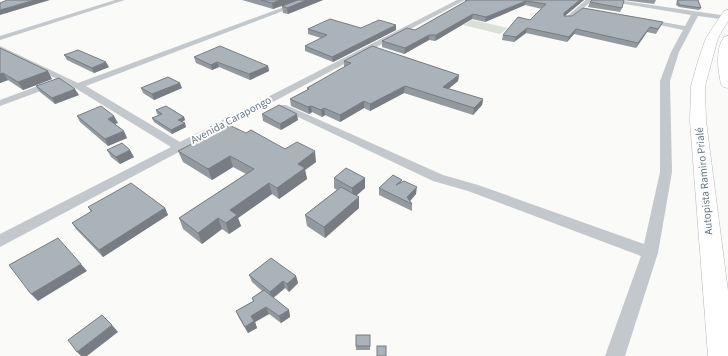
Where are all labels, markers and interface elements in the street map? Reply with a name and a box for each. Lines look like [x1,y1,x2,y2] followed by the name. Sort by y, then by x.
[188,92,274,148] street label: Avenida Carapongo
[692,126,716,235] street label: Autopista Ramiro Prialé

